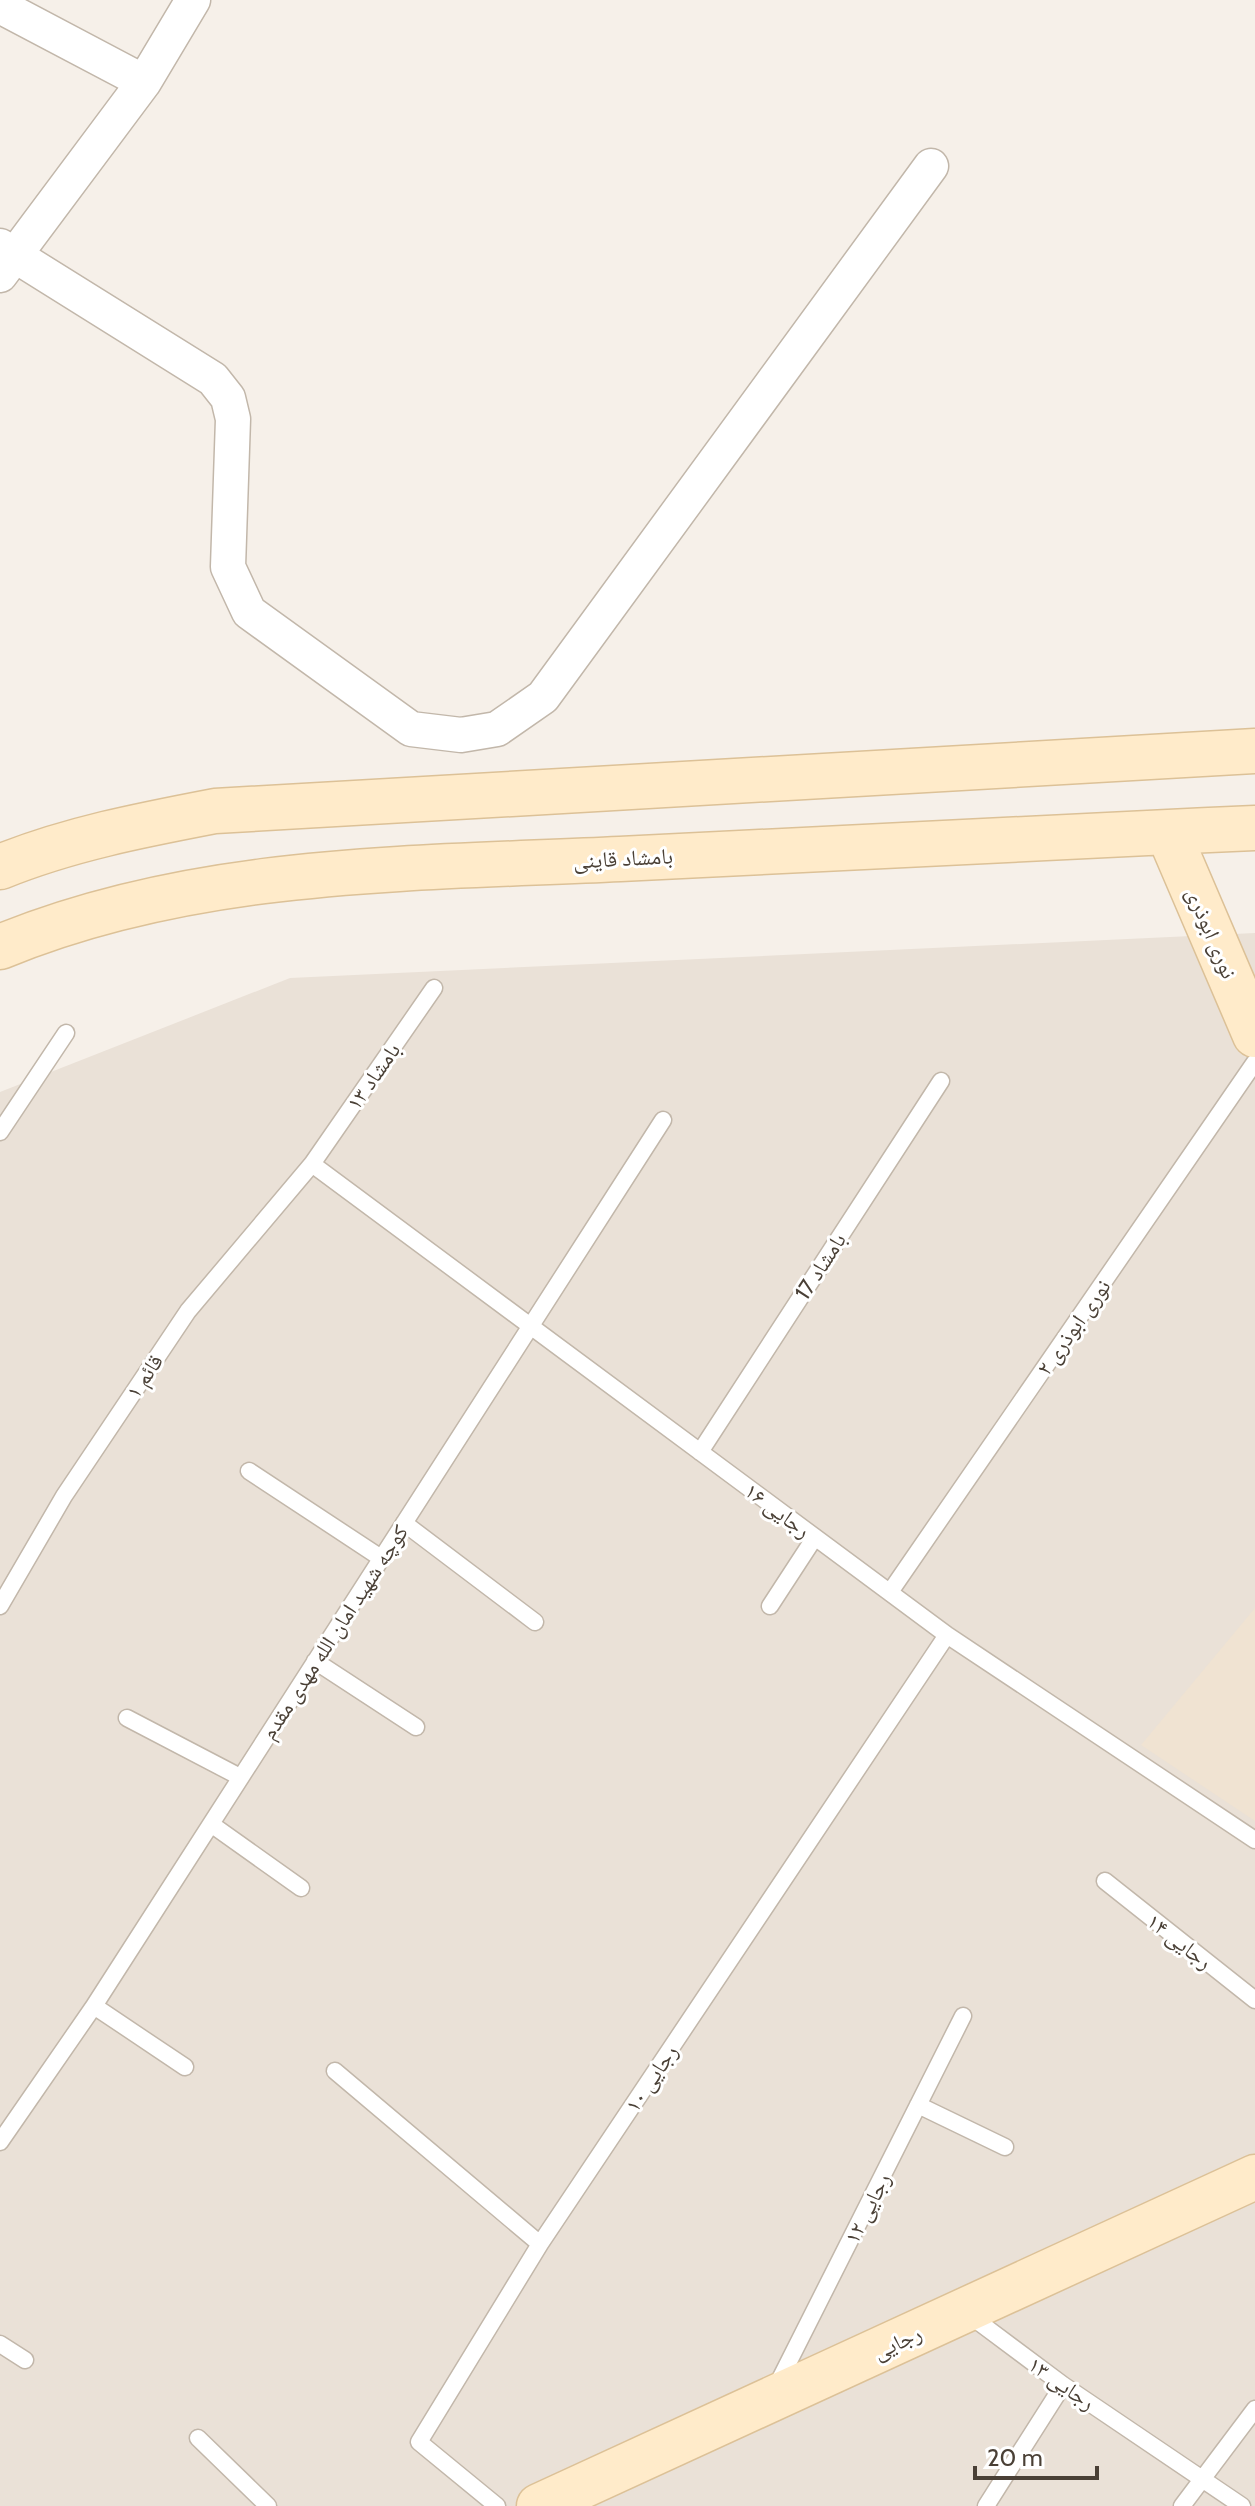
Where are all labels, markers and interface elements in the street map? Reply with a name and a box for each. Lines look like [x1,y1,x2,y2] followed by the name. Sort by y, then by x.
[573,842,674,875] street label: بامشاد قاینی
[1180,884,1243,983] street label: نوری ابوذری
[341,1038,406,1115] street label: بامشاد ۱۳
[789,1228,852,1305] street label: بامشاد 17
[1031,1274,1116,1380] street label: نوری ابوذری ۲
[120,1349,170,1404] street label: قائم ۱
[739,1477,816,1544] street label: رجایی ۱۶
[255,1520,415,1745] street label: کوچه شهید امان الله مهدی مقدم
[1142,1908,1218,1975] street label: رجایی ۱۴
[619,2039,684,2117] street label: رجایی ۱۰
[838,2168,897,2248] street label: رجایی ۱۲
[869,2320,926,2365] street label: رجایی
[1023,2351,1100,2416] street label: رجایی ۱۳
[975,2430,1097,2480] scale bar
[987,2443,1043,2472] text: 20 m

